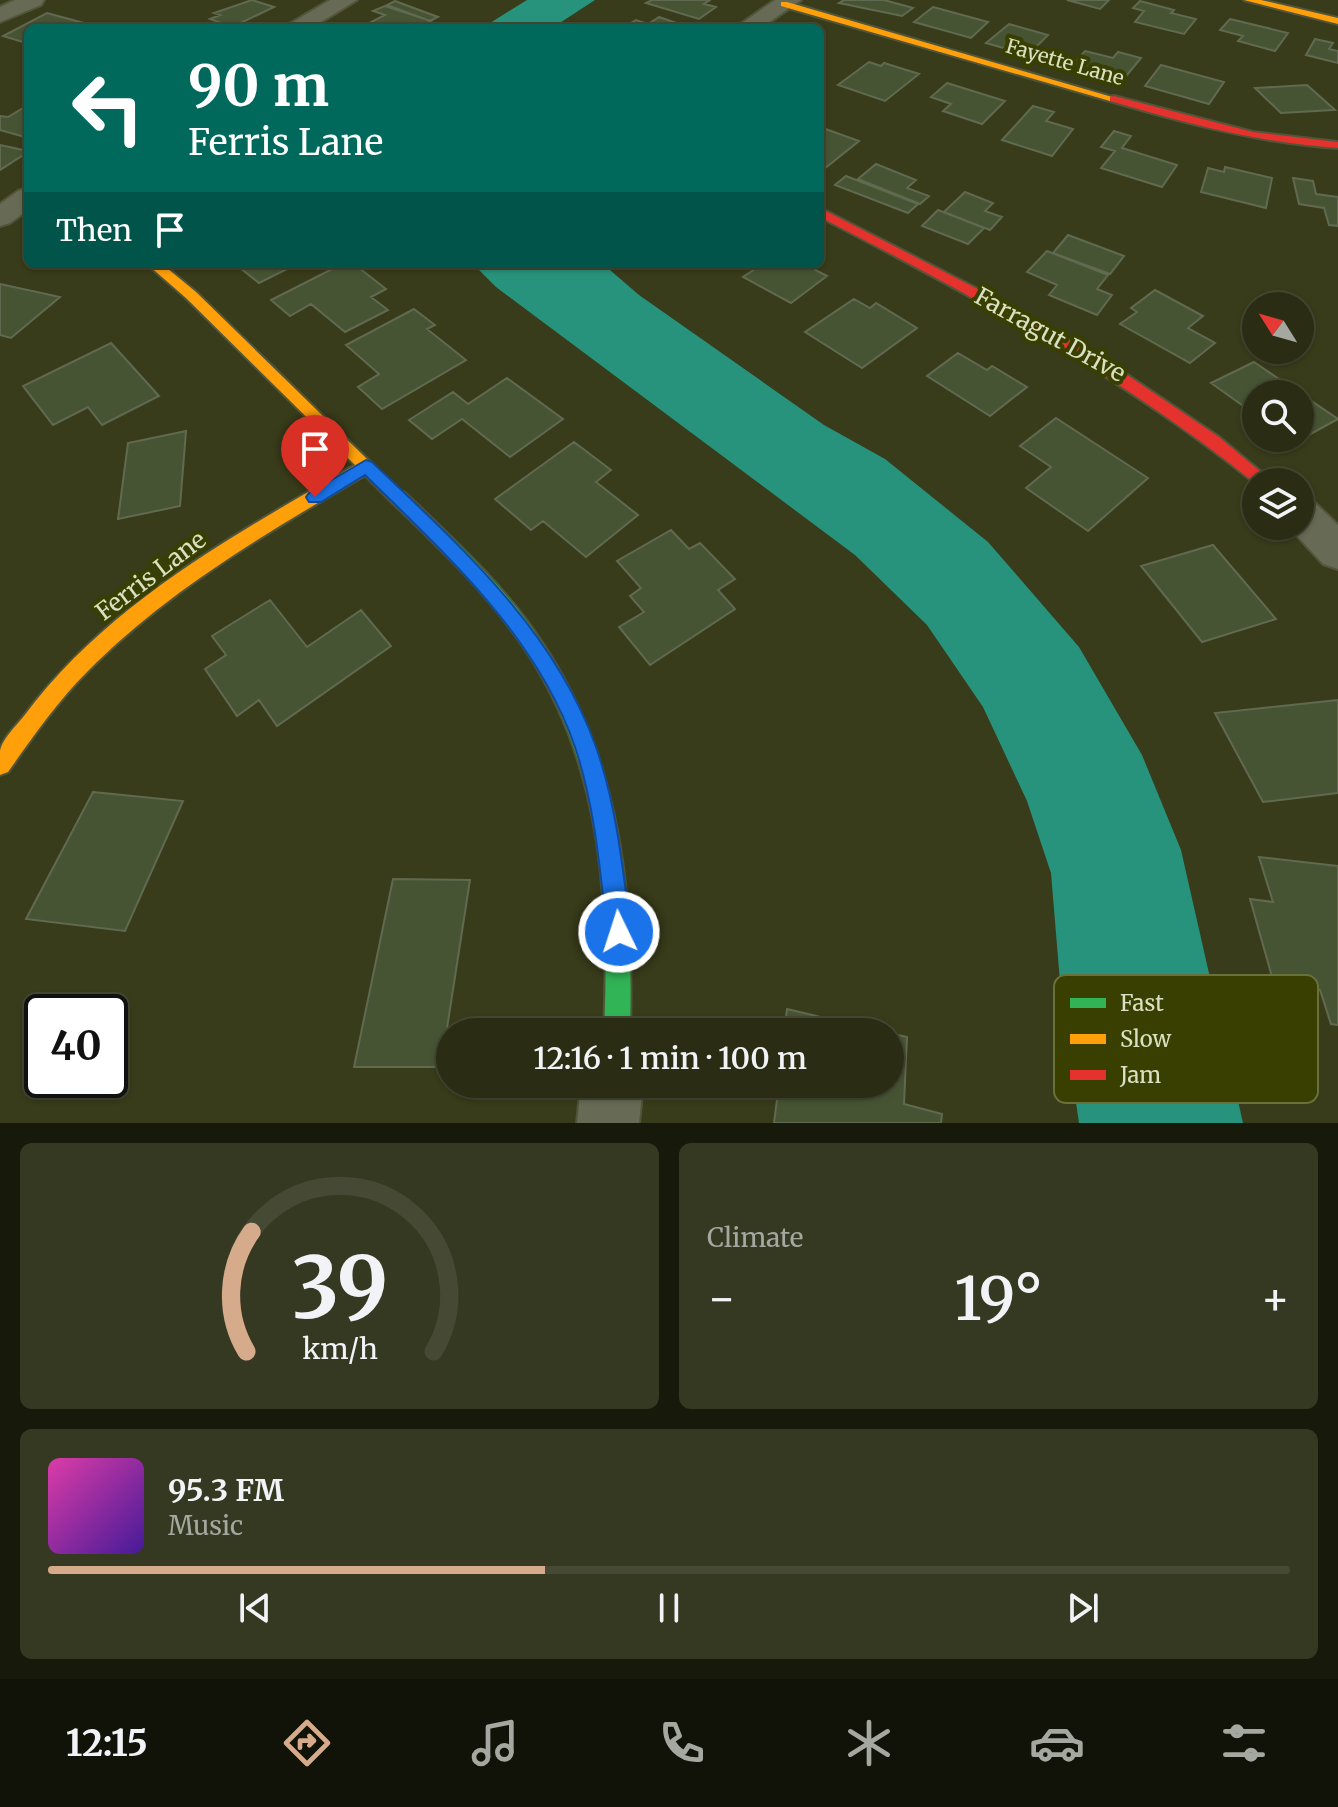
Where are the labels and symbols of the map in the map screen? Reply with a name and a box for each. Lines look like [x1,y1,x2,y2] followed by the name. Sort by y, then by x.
[1003,33,1127,90] street label: Fayette Lane
[969,280,1131,389] street label: Farragut Drive
[1242,292,1314,364] north arrow
[281,415,349,497] pin
[89,524,212,627] street label: Ferris Lane
[577,890,661,974] position arrow
[1054,975,1318,1103] legend
[1120,989,1164,1017] text: Fast
[24,994,128,1098] speed limit sign: 40
[1120,1025,1171,1053] text: Slow
[1119,1061,1161,1089] text: Jam

